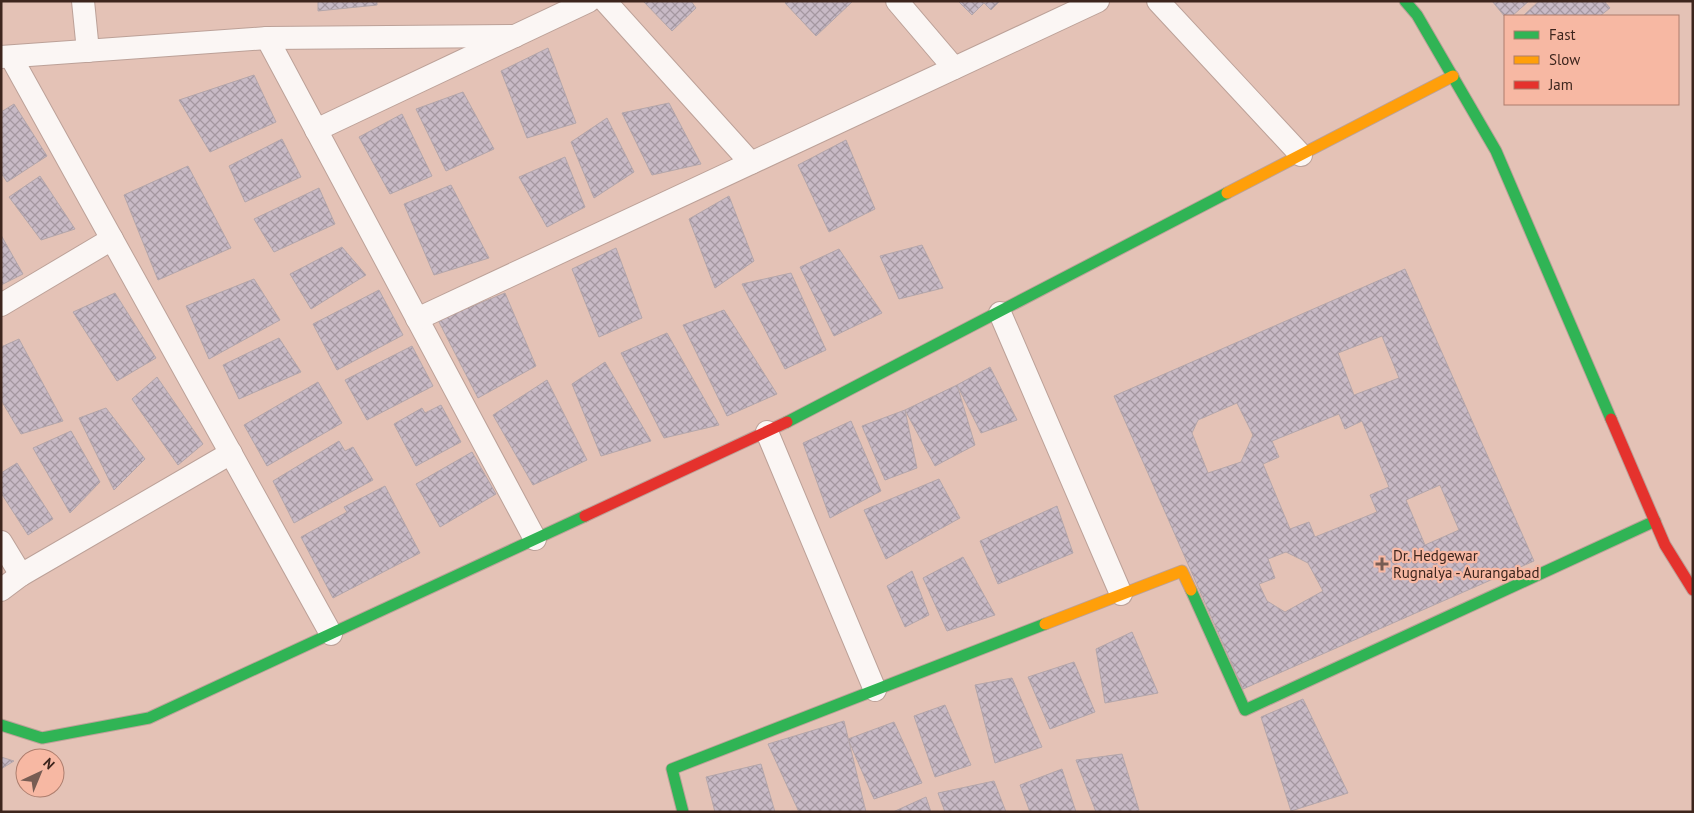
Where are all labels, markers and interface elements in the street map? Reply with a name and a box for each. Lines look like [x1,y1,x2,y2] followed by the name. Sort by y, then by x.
[1504,15,1679,105] legend
[1549,25,1576,44] text: Fast
[1549,50,1580,69] text: Slow
[1548,75,1573,94] text: Jam
[1393,546,1540,582] place label: Dr. Hedgewar Rugnalya - Aurangabad
[1375,557,1389,571] marker: Dr. Hedgewar Rugnalya - Aurangabad
[15,748,65,798] north arrow
[39,754,59,773] text: N

